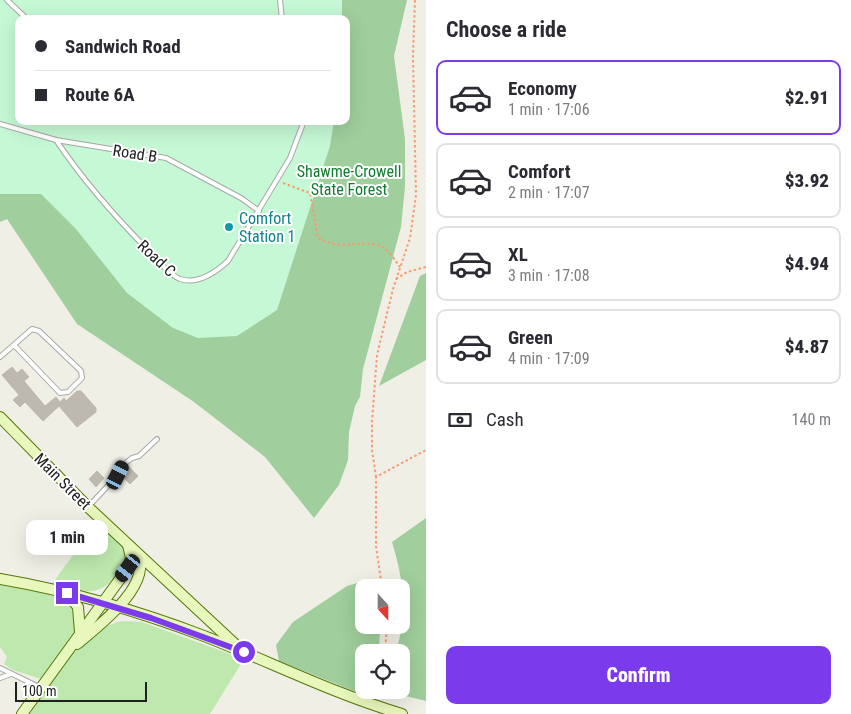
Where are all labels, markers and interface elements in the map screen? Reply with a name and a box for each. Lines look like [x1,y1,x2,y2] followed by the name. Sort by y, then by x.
[446,17,567,42] text: Choose a ride
[65,35,181,58] text: Sandwich Road
[448,75,493,120] icon: car
[508,77,577,100] text: Economy
[65,83,135,106] text: Route 6A
[785,86,829,109] text: $2.91
[508,100,590,119] text: 1 min · 17:06
[111,141,158,166] street label: Road B
[448,158,493,203] icon: car
[508,160,571,183] text: Comfort
[297,162,401,199] park label: Shawme-Crowell State Forest
[785,169,829,192] text: $3.92
[508,183,590,202] text: 2 min · 17:07
[239,209,295,246] place label: Comfort Station 1
[223,221,235,233] marker: Comfort Station 1
[134,236,180,281] street label: Road C
[448,241,493,286] icon: car
[508,243,528,266] text: XL
[785,252,829,275] text: $4.94
[508,266,590,285] text: 3 min · 17:08
[448,324,493,369] icon: car
[508,326,553,349] text: Green
[785,335,829,358] text: $4.87
[508,349,590,368] text: 4 min · 17:09
[446,406,474,434] icon: cash
[486,408,524,431] text: Cash
[792,410,831,429] text: 140 m
[30,449,95,514] street label: Main Street
[104,458,131,492] car
[26,520,108,556] callout: 1 min
[49,528,85,547] text: 1 min
[112,552,143,584] car
[355,579,410,634] north arrow
[355,579,410,699] map controls
[56,582,78,604] route end
[233,641,255,663] route start
[355,644,410,699] button: locate
[446,646,831,704] button: Confirm
[15,679,148,702] scale bar
[22,683,57,699] text: 100 m

